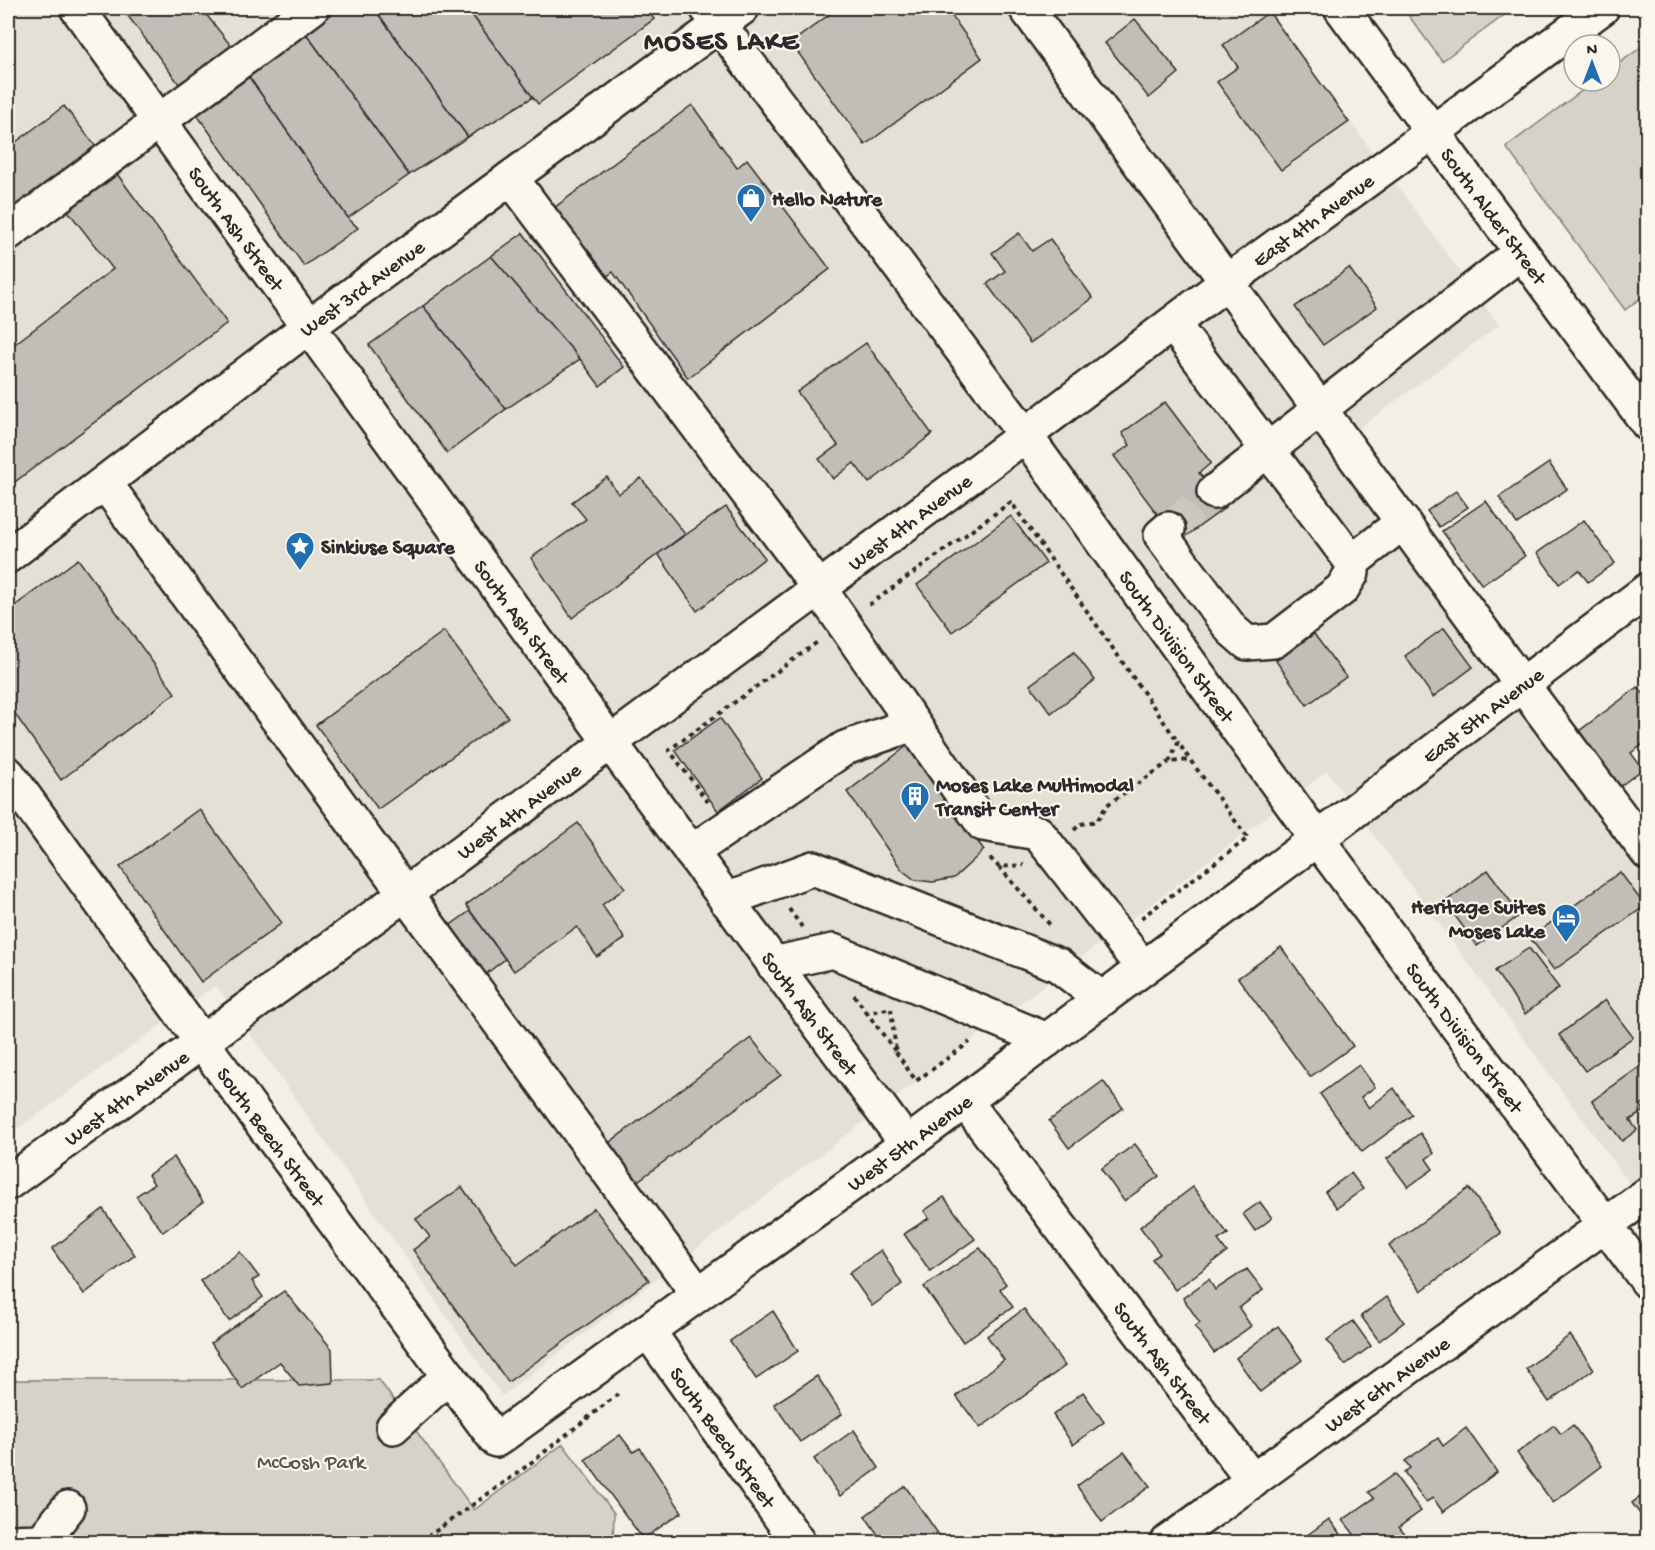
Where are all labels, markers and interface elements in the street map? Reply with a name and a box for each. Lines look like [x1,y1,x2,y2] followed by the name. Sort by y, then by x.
[644,28,801,60] district label: MOSES LAKE
[1562,33,1622,93] north arrow
[1587,42,1598,61] text: N
[1433,144,1552,293] street label: South Alder Street
[180,163,289,299] street label: South Ash Street
[1249,169,1381,275] street label: East 4th Avenue
[735,182,767,224] shop icon: Hello Nature
[772,189,883,214] place label: Hello Nature
[296,236,432,345] street label: West 3rd Avenue
[844,470,979,578] street label: West 4th Avenue
[284,530,316,572] place icon: Sinkiuse Square
[321,537,456,562] place label: Sinkiuse Square
[466,556,575,692] street label: South Ash Street
[1111,567,1239,731] street label: South Division Street
[1419,663,1551,771] street label: East 5th Avenue
[454,758,588,867] street label: West 4th Avenue
[934,775,1134,824] place label: Moses Lake Multimodal Transit Center
[899,780,931,822] building icon: Moses Lake Multimodal Transit Center
[1411,897,1546,946] place label: Heritage Suites Moses Lake
[1550,902,1582,944] hotel icon: Heritage Suites Moses Lake
[753,948,863,1084] street label: South Ash Street
[1398,959,1528,1122] street label: South Division Street
[61,1046,196,1154] street label: West 4th Avenue
[209,1064,330,1215] street label: South Beech Street
[844,1090,980,1199] street label: West 5th Avenue
[1106,1298,1216,1433] street label: South Ash Street
[1321,1332,1457,1440] street label: West 6th Avenue
[662,1364,781,1516] street label: South Beech Street
[257,1452,368,1477] park label: McCosh Park

